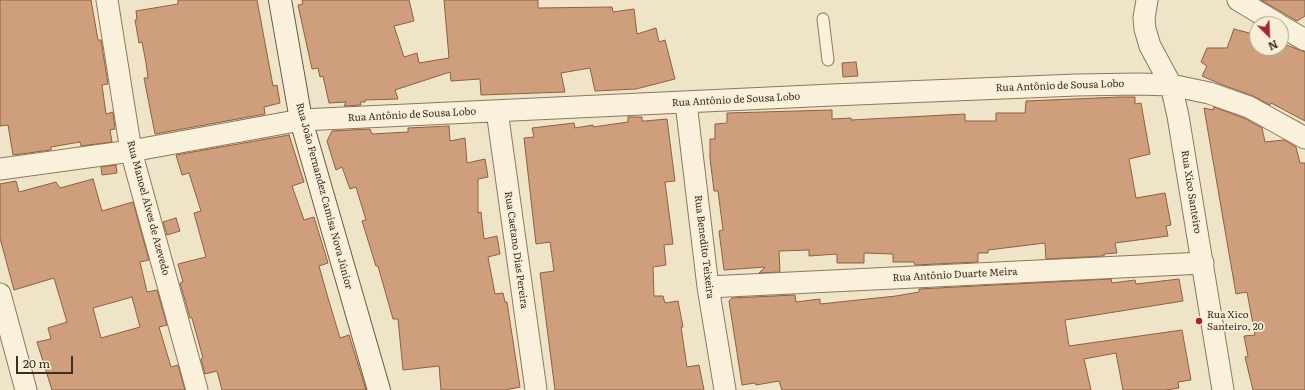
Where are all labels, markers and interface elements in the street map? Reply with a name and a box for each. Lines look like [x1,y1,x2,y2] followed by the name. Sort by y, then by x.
[1249,16,1289,56] north arrow
[1266,37,1281,55] text: N
[995,78,1125,94] street label: Rua Antônio de Sousa Lobo
[671,91,801,109] street label: Rua Antônio de Sousa Lobo
[293,101,355,291] street label: Rua João Fernandez Camisa Nova Júnior
[347,106,477,124] street label: Rua Antônio de Sousa Lobo
[124,139,172,277] street label: Rua Manoel Alves de Azevedo
[1178,149,1204,235] street label: Rua Xico Santeiro
[502,190,530,310] street label: Rua Caetano Dias Pereira
[692,194,716,300] street label: Rua Benedito Teixeira
[892,266,1018,284] street label: Rua Antônio Duarte Meira
[1207,309,1264,332] place label: Rua Xico Santeiro, 20
[1194,316,1204,326] marker: Rua Xico Santeiro, 20
[18,348,75,374] scale bar
[23,354,50,372] text: 20 m

